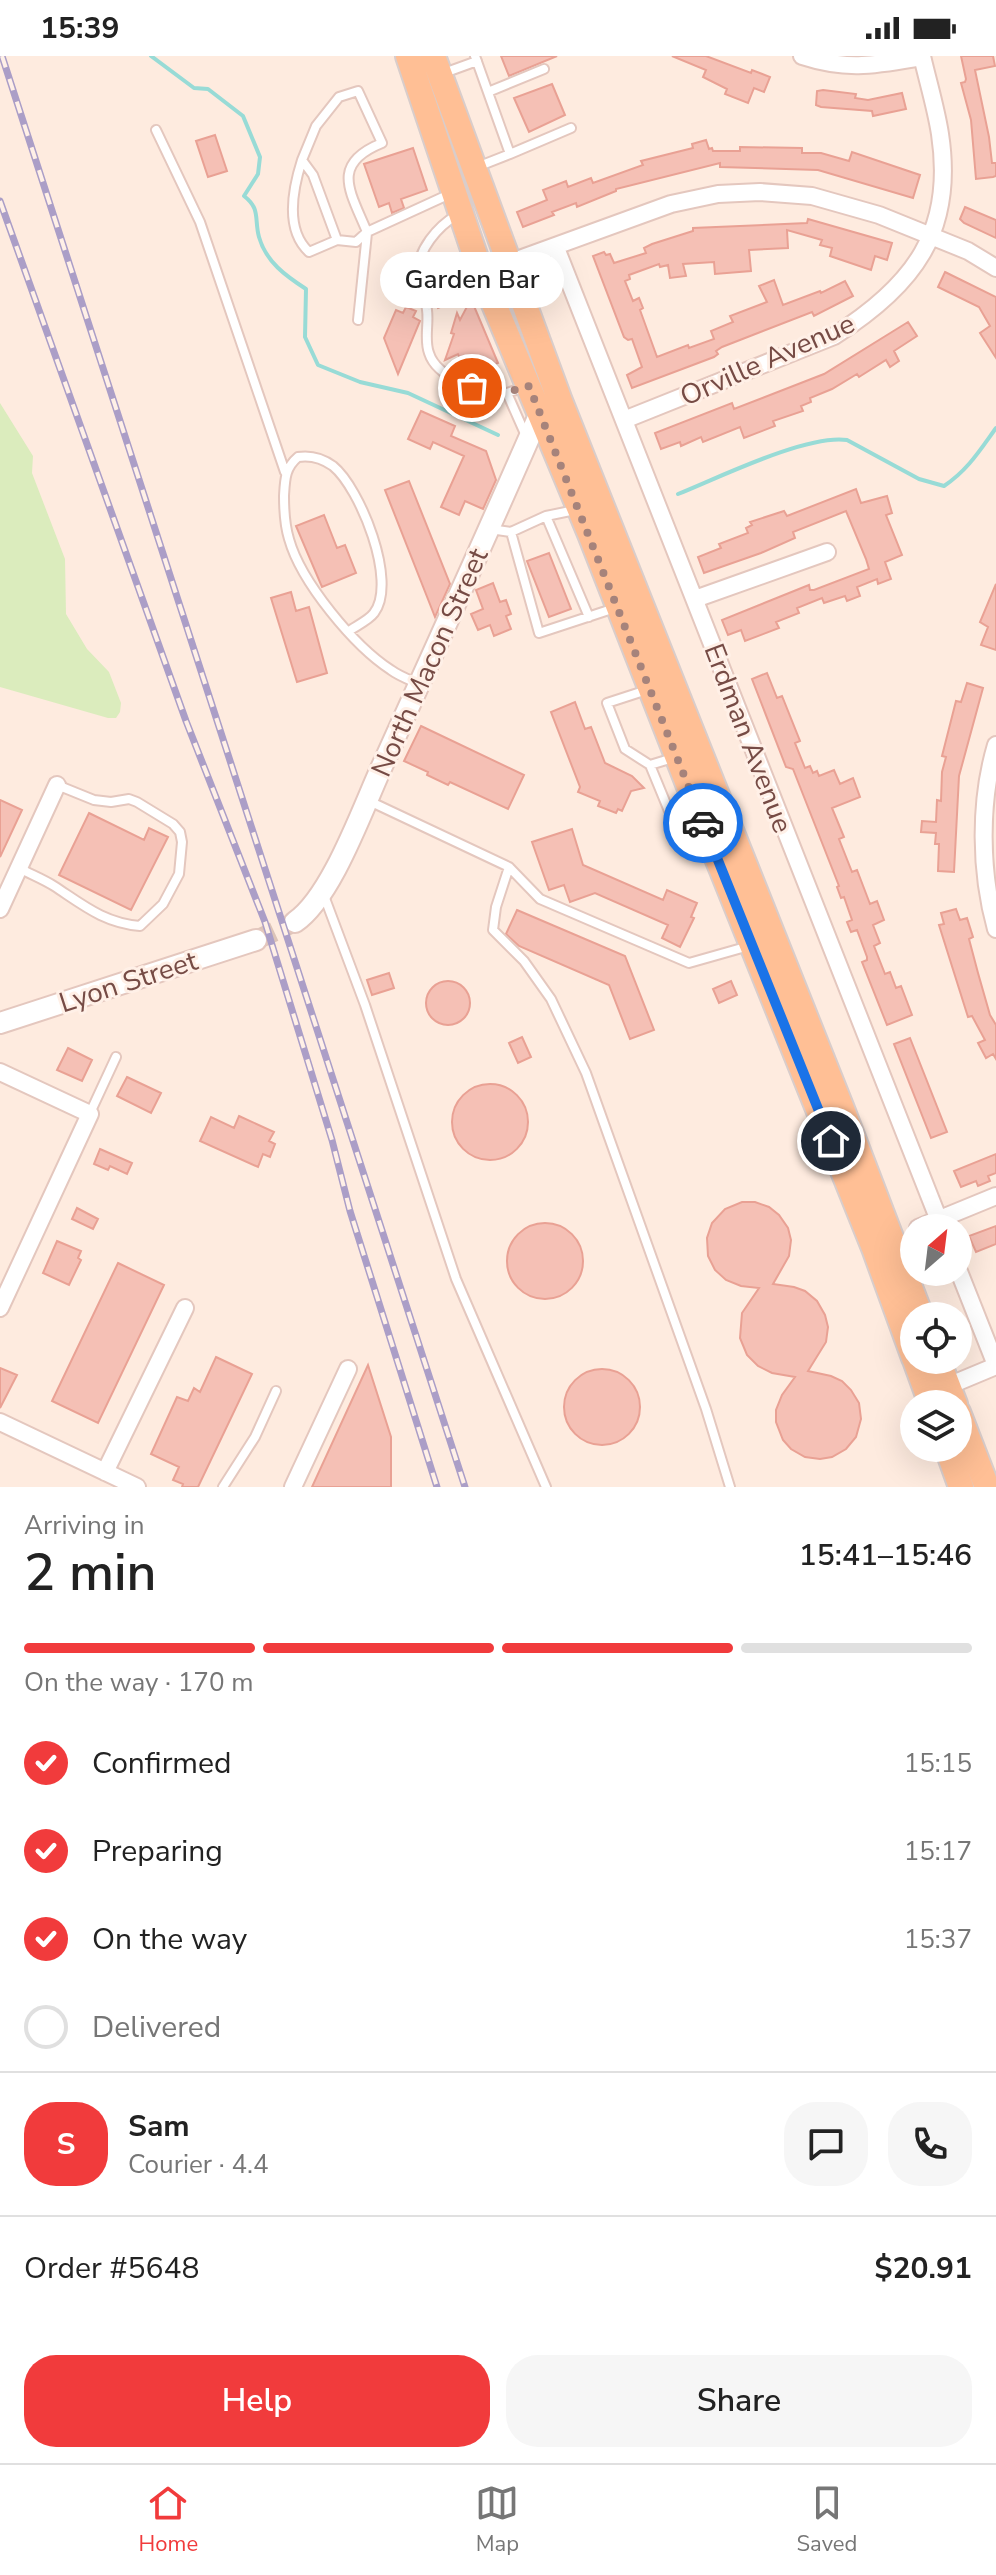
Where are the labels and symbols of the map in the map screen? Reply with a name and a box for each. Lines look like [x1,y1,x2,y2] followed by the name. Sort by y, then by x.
[380,252,564,308] callout: Garden Bar
[674,305,861,415] street label: Orville Avenue
[438,354,506,422] pin
[362,542,497,783] street label: North Macon Street
[695,638,802,838] street label: Erdman Avenue
[663,783,743,863] courier
[54,942,202,1022] street label: Lyon Street
[797,1107,865,1175] pin
[900,1214,972,1286] north arrow

